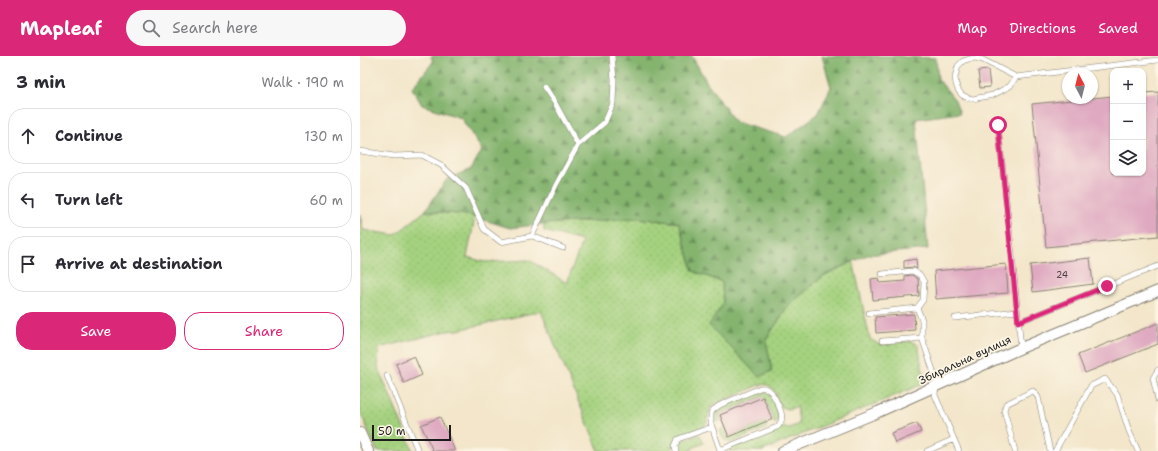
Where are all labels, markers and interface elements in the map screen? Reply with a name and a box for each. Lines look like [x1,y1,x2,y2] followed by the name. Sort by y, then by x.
[126,10,406,46] search box
[20,16,102,41] text: Mapleaf
[140,17,162,39] icon: search
[172,18,258,38] text: Search here
[958,19,988,37] text: Map
[1010,19,1076,37] text: Directions
[1098,19,1138,37] text: Saved
[1062,68,1098,104] north arrow
[1110,68,1146,176] map controls
[1110,68,1146,104] button: +
[16,71,66,93] text: 3 min
[262,74,344,91] text: Walk · 190 m
[1110,104,1146,140] button: −
[989,116,1007,134] route start
[17,125,39,147] icon: ahead
[55,126,123,146] text: Continue
[305,128,343,145] text: 130 m
[1110,140,1146,176] button: layers
[17,189,39,211] icon: left
[55,190,123,210] text: Turn left
[310,192,343,209] text: 60 m
[17,253,39,275] icon: arrive
[55,254,223,274] text: Arrive at destination
[1056,269,1068,281] house number: 24
[1098,277,1116,295] route end
[16,312,176,350] button: Save
[184,312,344,350] button: Share
[916,332,1014,388] street label: Збиральна вулиця
[372,423,451,442] scale bar
[378,424,406,439] text: 50 m

